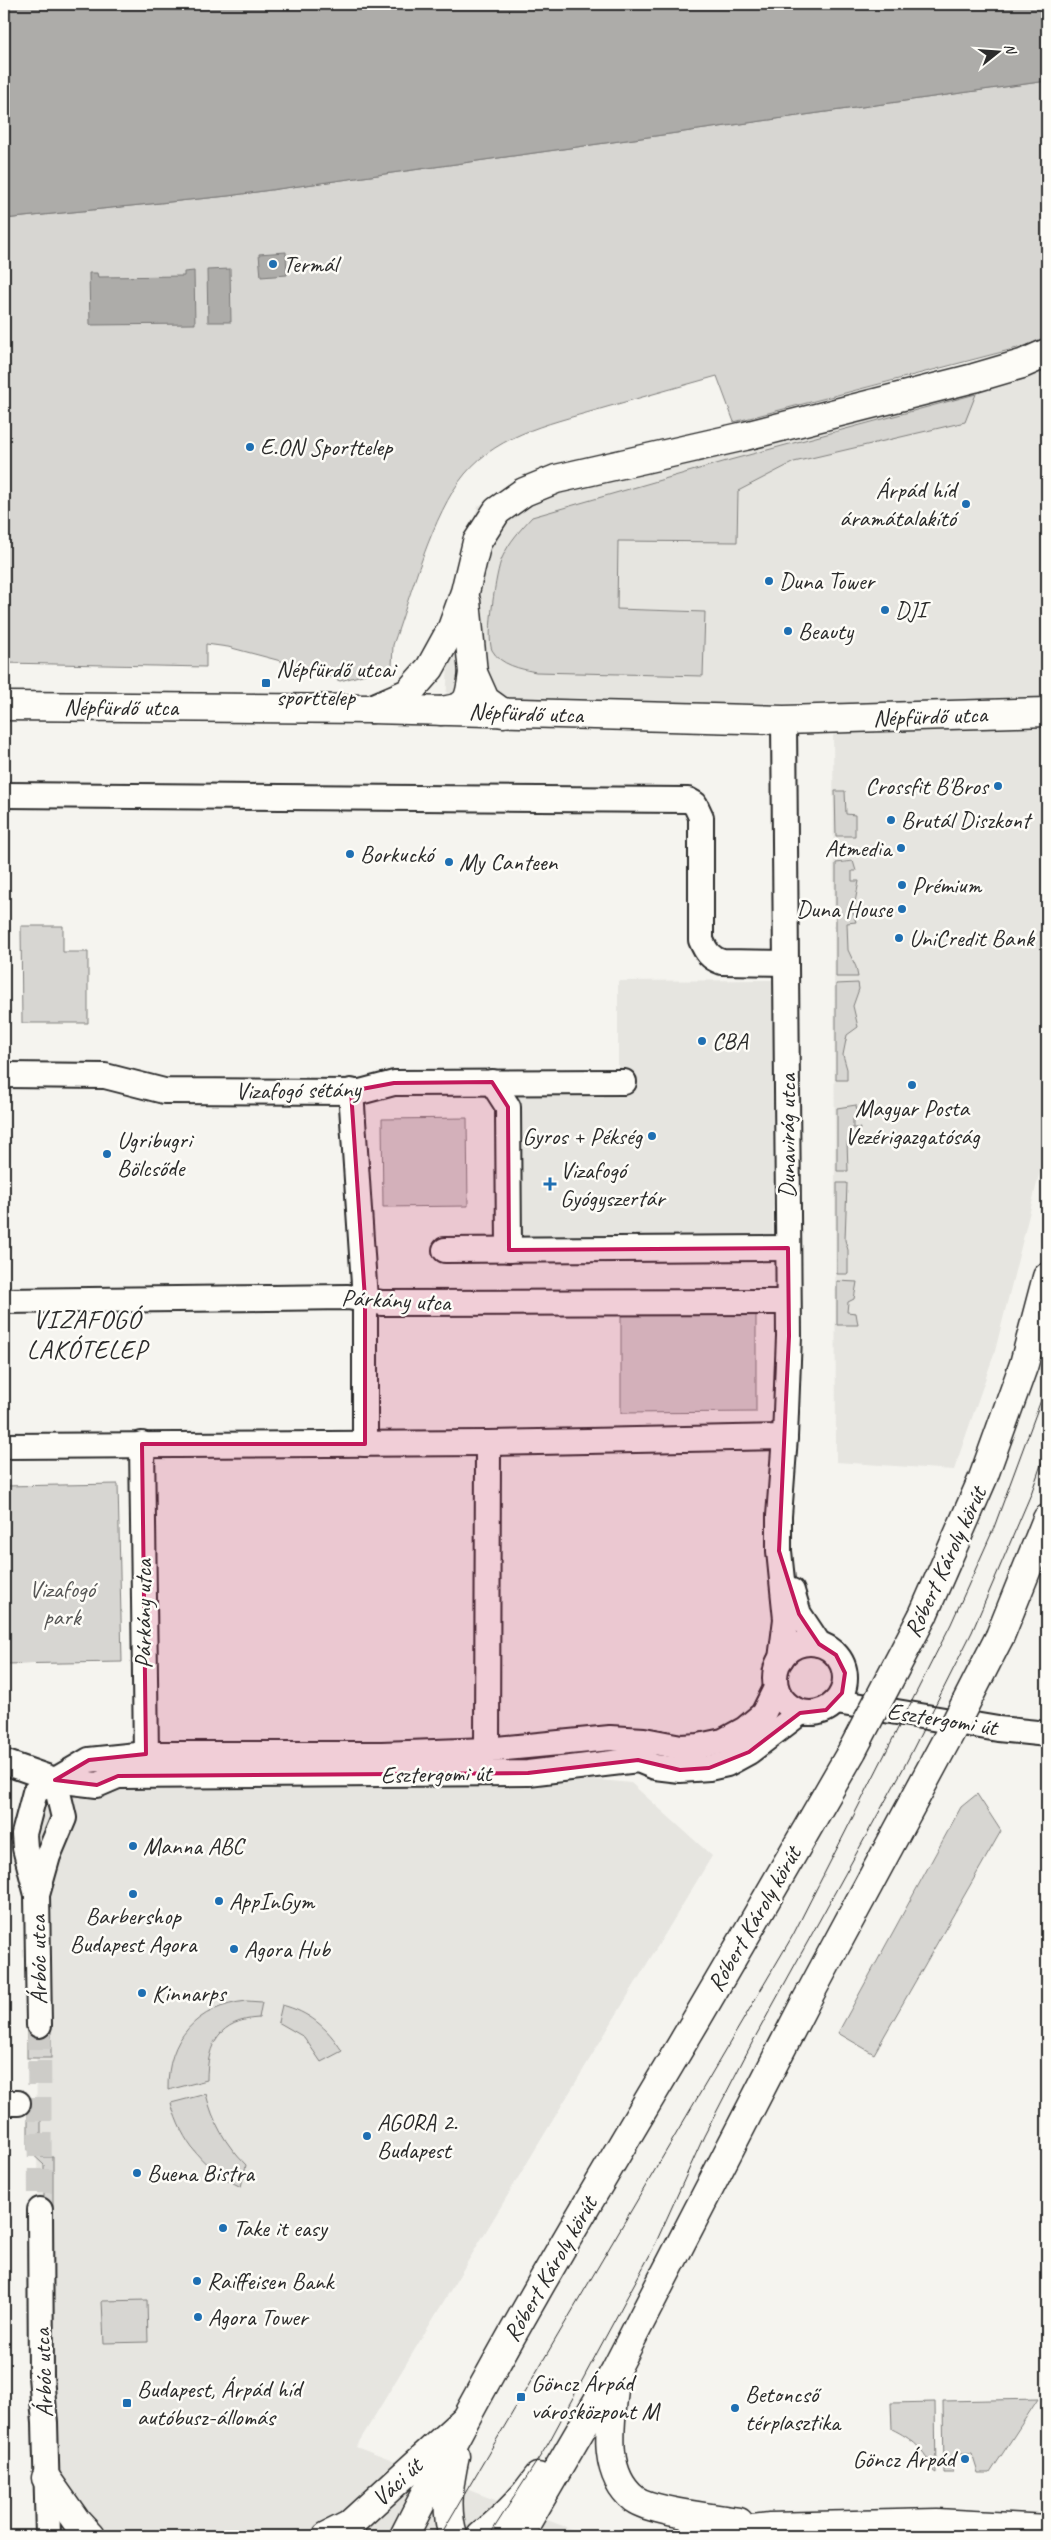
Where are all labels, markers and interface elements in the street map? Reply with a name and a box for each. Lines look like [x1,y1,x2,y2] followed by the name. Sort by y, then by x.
[974,28,1024,78] north arrow
[1001,42,1020,57] text: N
[283,249,341,279] place label: Termál
[267,258,279,270] marker: Termál
[260,432,394,462] place label: E.ON Sporttelep
[244,441,256,453] marker: E.ON Sporttelep
[840,475,960,533] place label: Árpád híd áramátalakító
[960,498,972,510] marker: Árpád híd áramátalakító
[779,566,876,596] place label: Duna Tower
[763,575,775,587] marker: Duna Tower
[895,595,931,625] place label: DJI
[879,604,891,616] marker: DJI
[798,616,855,646] place label: Beauty
[782,625,794,637] marker: Beauty
[276,654,398,712] place label: Népfürdő utcai sporttelep
[260,677,272,689] marker: Népfürdő utcai sporttelep
[64,692,180,722] street label: Népfürdő utca
[468,696,585,730] street label: Népfürdő utca
[872,699,989,733] street label: Népfürdő utca
[865,771,990,801] place label: Crossfit B'Bros
[992,780,1004,792] marker: Crossfit B'Bros
[901,805,1033,835] place label: Brutál Diszkont
[885,814,897,826] marker: Brutál Diszkont
[825,833,893,863] place label: Atmedia
[360,839,437,869] place label: Borkuckó
[895,842,907,854] marker: Atmedia
[459,847,558,877] place label: My Canteen
[344,848,356,860] marker: Borkuckó
[443,856,455,868] marker: My Canteen
[912,870,982,900] place label: Prémium
[896,879,908,891] marker: Prémium
[796,894,894,924] place label: Duna House
[896,903,908,915] marker: Duna House
[909,923,1036,953] place label: UniCredit Bank
[893,932,905,944] marker: UniCredit Bank
[712,1026,749,1056] place label: CBA
[696,1035,708,1047] marker: CBA
[772,1072,802,1198] street label: Dunavirág utca
[235,1074,363,1106] street label: Vizafogó sétány
[906,1079,918,1091] marker: Magyar Posta Vezérigazgatóság
[844,1093,981,1151] place label: Magyar Posta Vezérigazgatóság
[522,1121,643,1151] place label: Gyros + Pékség
[117,1125,195,1183] place label: Ugribugri Bölcsőde
[646,1130,658,1142] marker: Gyros + Pékség
[101,1148,113,1160] marker: Ugribugri Bölcsőde
[560,1155,667,1213] place label: Vizafogó Gyógyszertár
[544,1178,556,1190] marker: Vizafogó Gyógyszertár
[341,1282,453,1318] street label: Párkány utca
[27,1303,150,1366] district label: VIZAFOGÓ LAKÓTELEP
[897,1480,994,1642] street label: Róbert Károly körút
[128,1558,158,1669] street label: Párkány utca
[29,1574,98,1632] park label: Vizafogó park
[885,1696,1001,1743] street label: Esztergomi út
[381,1758,493,1790] street label: Esztergomi út
[143,1831,247,1861] place label: Manna ABC
[700,1839,809,1997] street label: Róbert Károly körút
[127,1840,139,1852] marker: Manna ABC
[229,1886,315,1916] place label: AppInGym
[127,1888,139,1900] marker: Barbershop Budapest Agora
[213,1895,225,1907] marker: AppInGym
[70,1901,198,1959] place label: Barbershop Budapest Agora
[22,1914,54,2005] street label: Árbóc utca
[244,1934,332,1964] place label: Agora Hub
[228,1943,240,1955] marker: Agora Hub
[152,1978,228,2008] place label: Kinnarps
[136,1987,148,1999] marker: Kinnarps
[377,2107,458,2165] place label: AGORA 2. Budapest
[361,2130,373,2142] marker: AGORA 2. Budapest
[147,2158,255,2188] place label: Buena Bistra
[131,2167,143,2179] marker: Buena Bistra
[496,2189,605,2347] street label: Róbert Károly körút
[233,2213,329,2243] place label: Take it easy
[217,2222,229,2234] marker: Take it easy
[207,2266,336,2296] place label: Raiffeisen Bank
[191,2275,203,2287] marker: Raiffeisen Bank
[208,2302,310,2332] place label: Agora Tower
[192,2311,204,2323] marker: Agora Tower
[26,2326,60,2418] street label: Árbóc utca
[531,2368,662,2426] place label: Göncz Árpád városközpont M
[137,2374,305,2432] place label: Budapest, Árpád híd autóbusz-állomás
[745,2379,842,2437] place label: Betoncső térplasztika
[515,2391,527,2403] marker: Göncz Árpád városközpont M
[121,2397,133,2409] marker: Budapest, Árpád híd autóbusz-állomás
[729,2402,741,2414] marker: Betoncső térplasztika
[853,2444,959,2474] place label: Göncz Árpád
[366,2450,430,2513] street label: Váci út
[959,2453,971,2465] marker: Göncz Árpád

